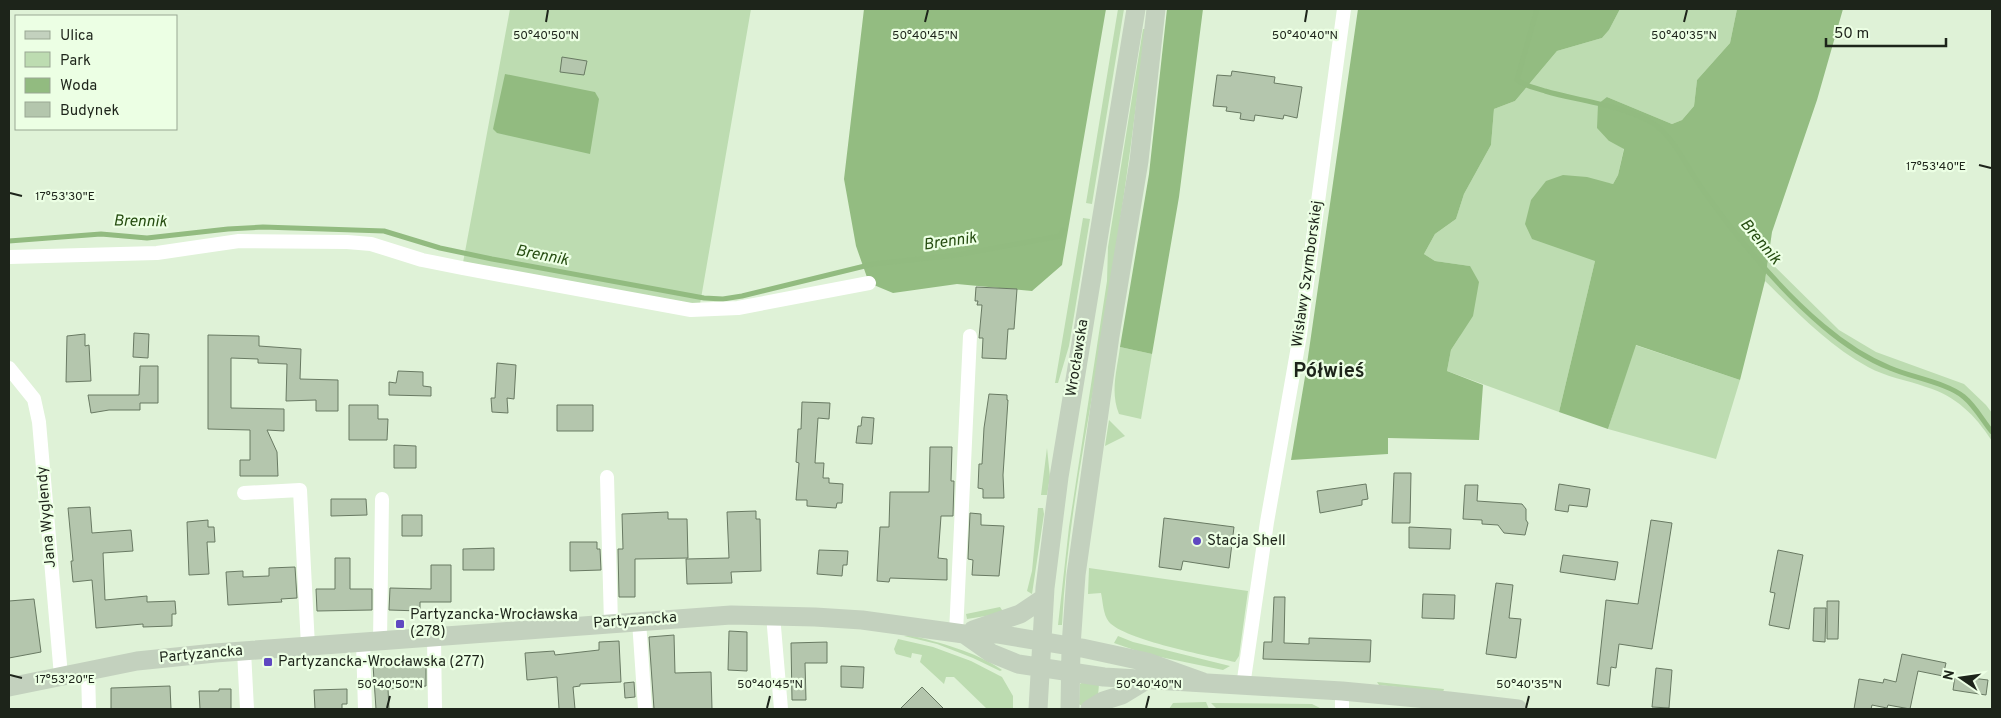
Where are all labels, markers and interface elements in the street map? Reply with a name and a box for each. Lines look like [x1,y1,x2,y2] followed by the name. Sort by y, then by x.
[15,15,178,130] legend
[1826,15,1946,47] scale bar
[1834,25,1869,44] text: 50 m
[60,27,93,46] text: Ulica
[513,28,579,44] text: 50°40'50"N
[892,28,958,44] text: 50°40'45"N
[1272,28,1338,44] text: 50°40'40"N
[1651,28,1717,44] text: 50°40'35"N
[60,52,91,71] text: Park
[60,77,97,96] text: Woda
[60,102,119,121] text: Budynek
[1906,159,1966,175] text: 17°53'40"E
[35,189,95,205] text: 17°53'30"E
[1288,199,1328,349] street label: Wisławy Szymborskiej
[113,212,168,232] water label: Brennik
[1735,215,1785,270] water label: Brennik
[922,228,979,256] water label: Brennik
[514,241,571,271] water label: Brennik
[1062,318,1094,398] street label: Wrocławska
[1293,359,1365,385] district label: Półwieś
[33,465,61,569] street label: Jana Wyglendy
[1207,532,1286,551] place label: Stacja Shell
[1191,535,1203,547] marker: Stacja Shell
[410,606,578,642] place label: Partyzancka-Wrocławska (278)
[593,609,677,633] street label: Partyzancka
[394,618,406,630] marker: Partyzancka-Wrocławska (278)
[158,642,244,668] street label: Partyzancka
[278,653,485,672] place label: Partyzancka-Wrocławska (277)
[1936,653,1986,703] north arrow
[262,656,274,668] marker: Partyzancka-Wrocławska (277)
[1940,669,1959,682] text: N
[35,672,95,688] text: 17°53'20"E
[357,677,423,693] text: 50°40'50"N
[737,677,803,693] text: 50°40'45"N
[1116,677,1182,693] text: 50°40'40"N
[1496,677,1562,693] text: 50°40'35"N

